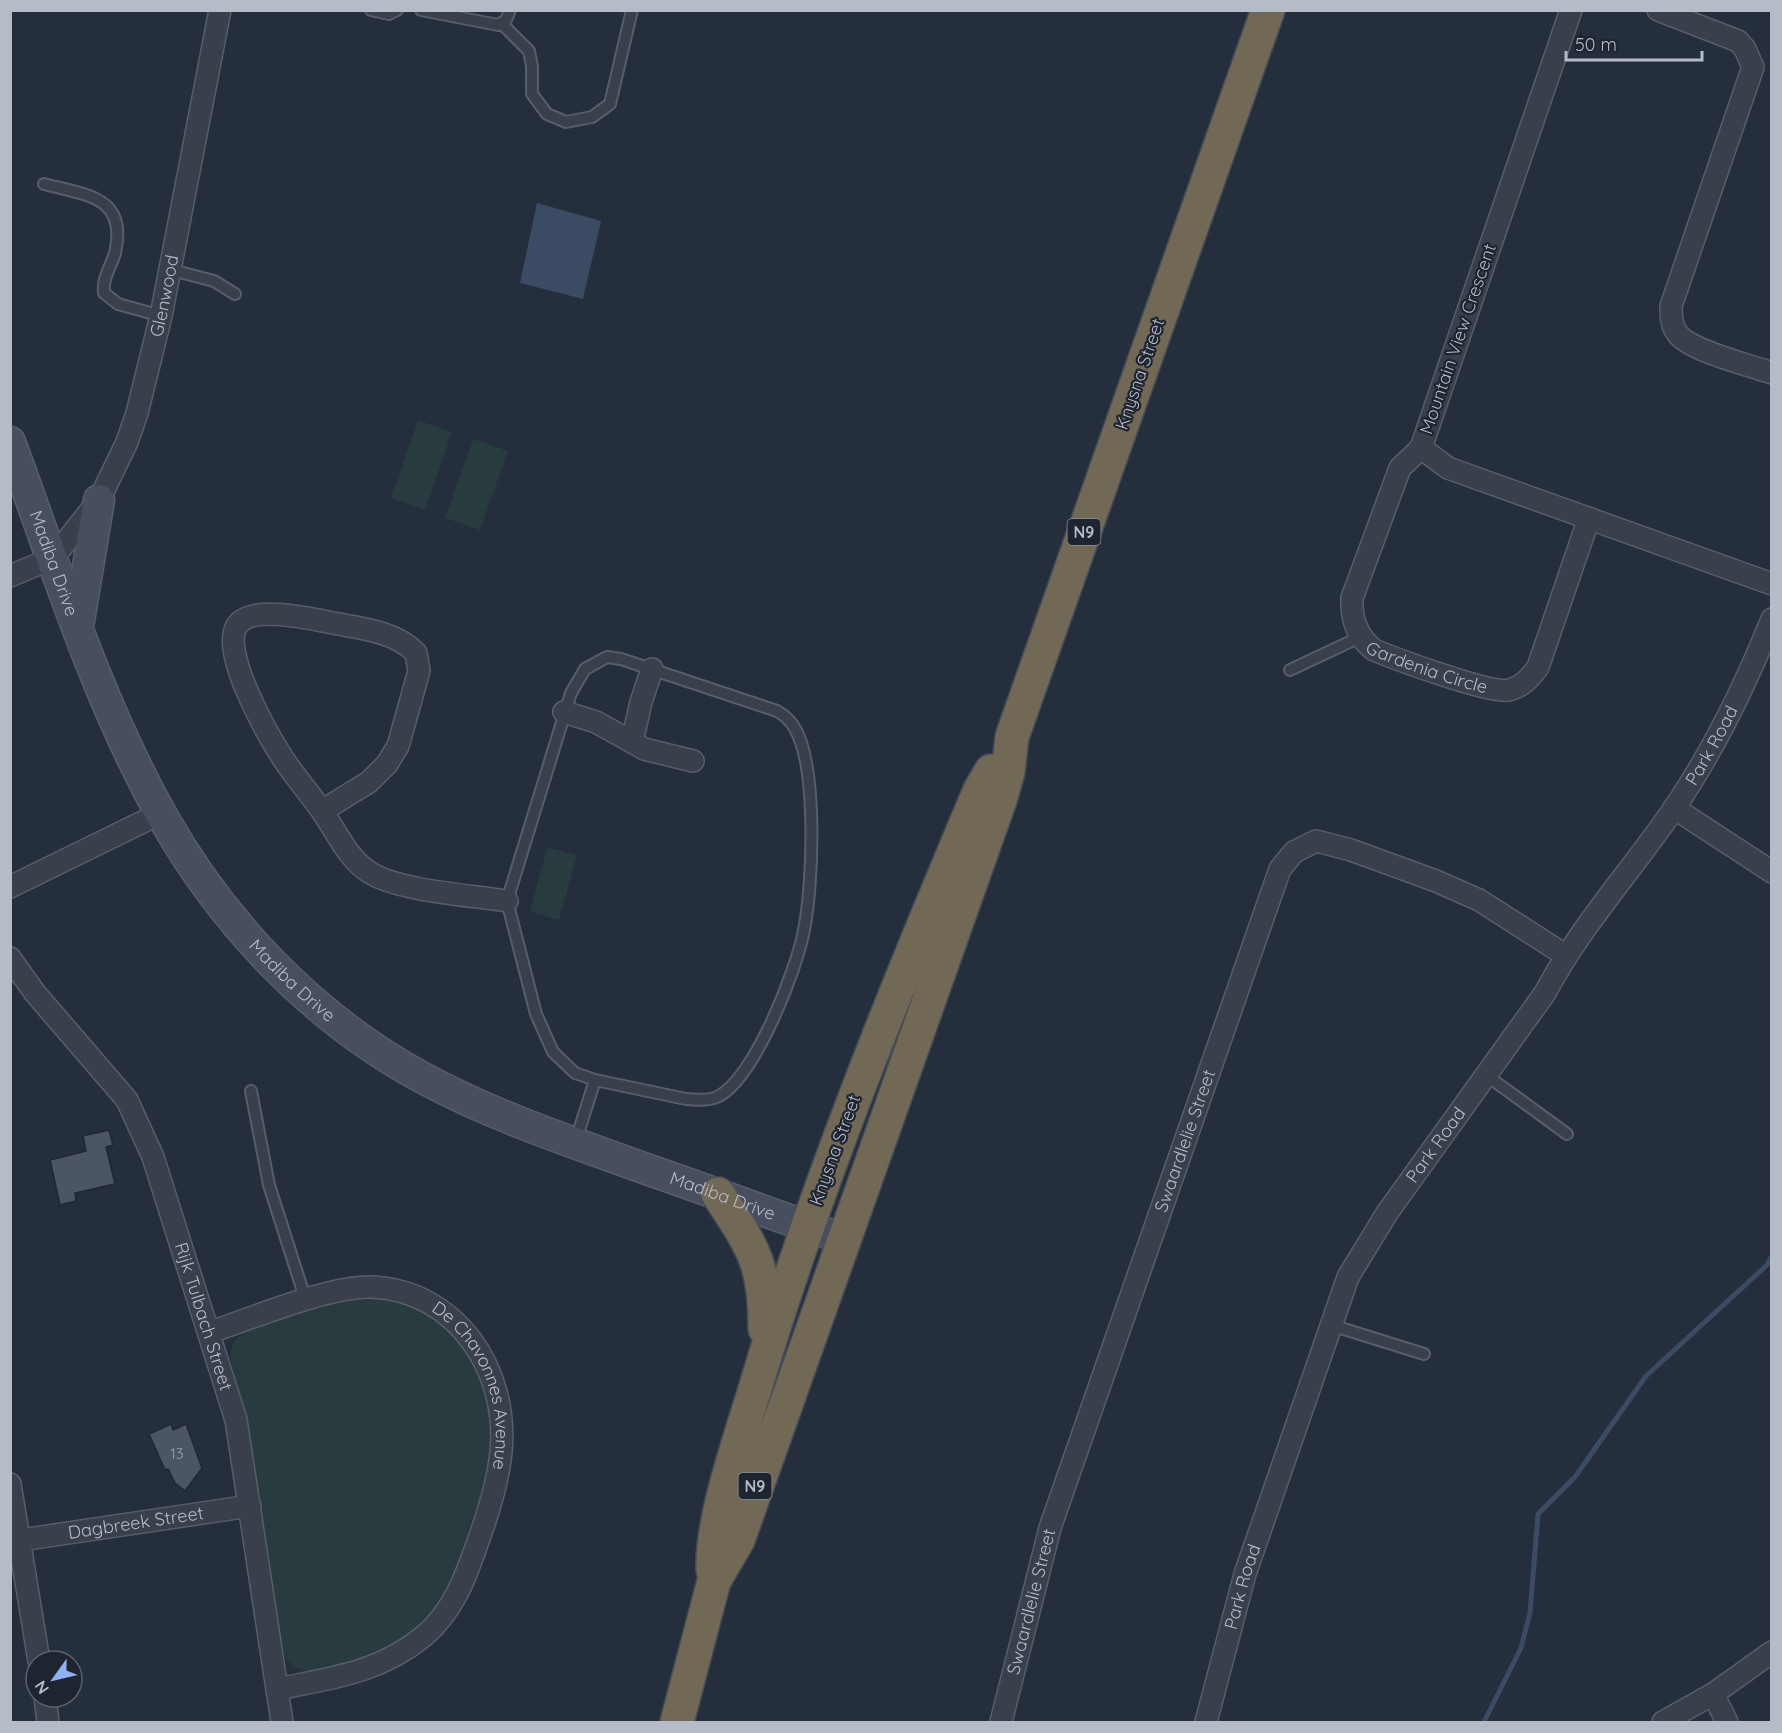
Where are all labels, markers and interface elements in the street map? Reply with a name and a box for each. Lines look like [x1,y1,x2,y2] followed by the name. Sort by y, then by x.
[1566,24,1702,62] scale bar
[1575,33,1617,56] text: 50 m
[1414,241,1501,437] street label: Mountain View Crescent
[144,253,184,339] street label: Glenwood
[1110,315,1169,433] street label: Knysna Street
[25,507,84,619] street label: Madiba Drive
[1068,519,1100,545] road number: N9
[1361,636,1490,698] street label: Gardenia Circle
[1680,702,1743,789] street label: Park Road
[244,934,340,1027] street label: Madiba Drive
[1149,1066,1220,1215] street label: Swaardlelie Street
[804,1091,865,1208] street label: Knysna Street
[1400,1102,1470,1187] street label: Park Road
[667,1166,779,1225] street label: Madiba Drive
[170,1239,238,1393] street label: Rijk Tulbach Street
[428,1296,514,1472] street label: De Chavonnes Avenue
[170,1444,184,1463] house number: 13
[738,1473,771,1499] road number: N9
[66,1501,205,1544] street label: Dagbreek Street
[1001,1526,1060,1677] street label: Swaardlelie Street
[1219,1541,1265,1632] street label: Park Road
[24,1649,84,1709] north arrow
[30,1677,53,1698] text: N

